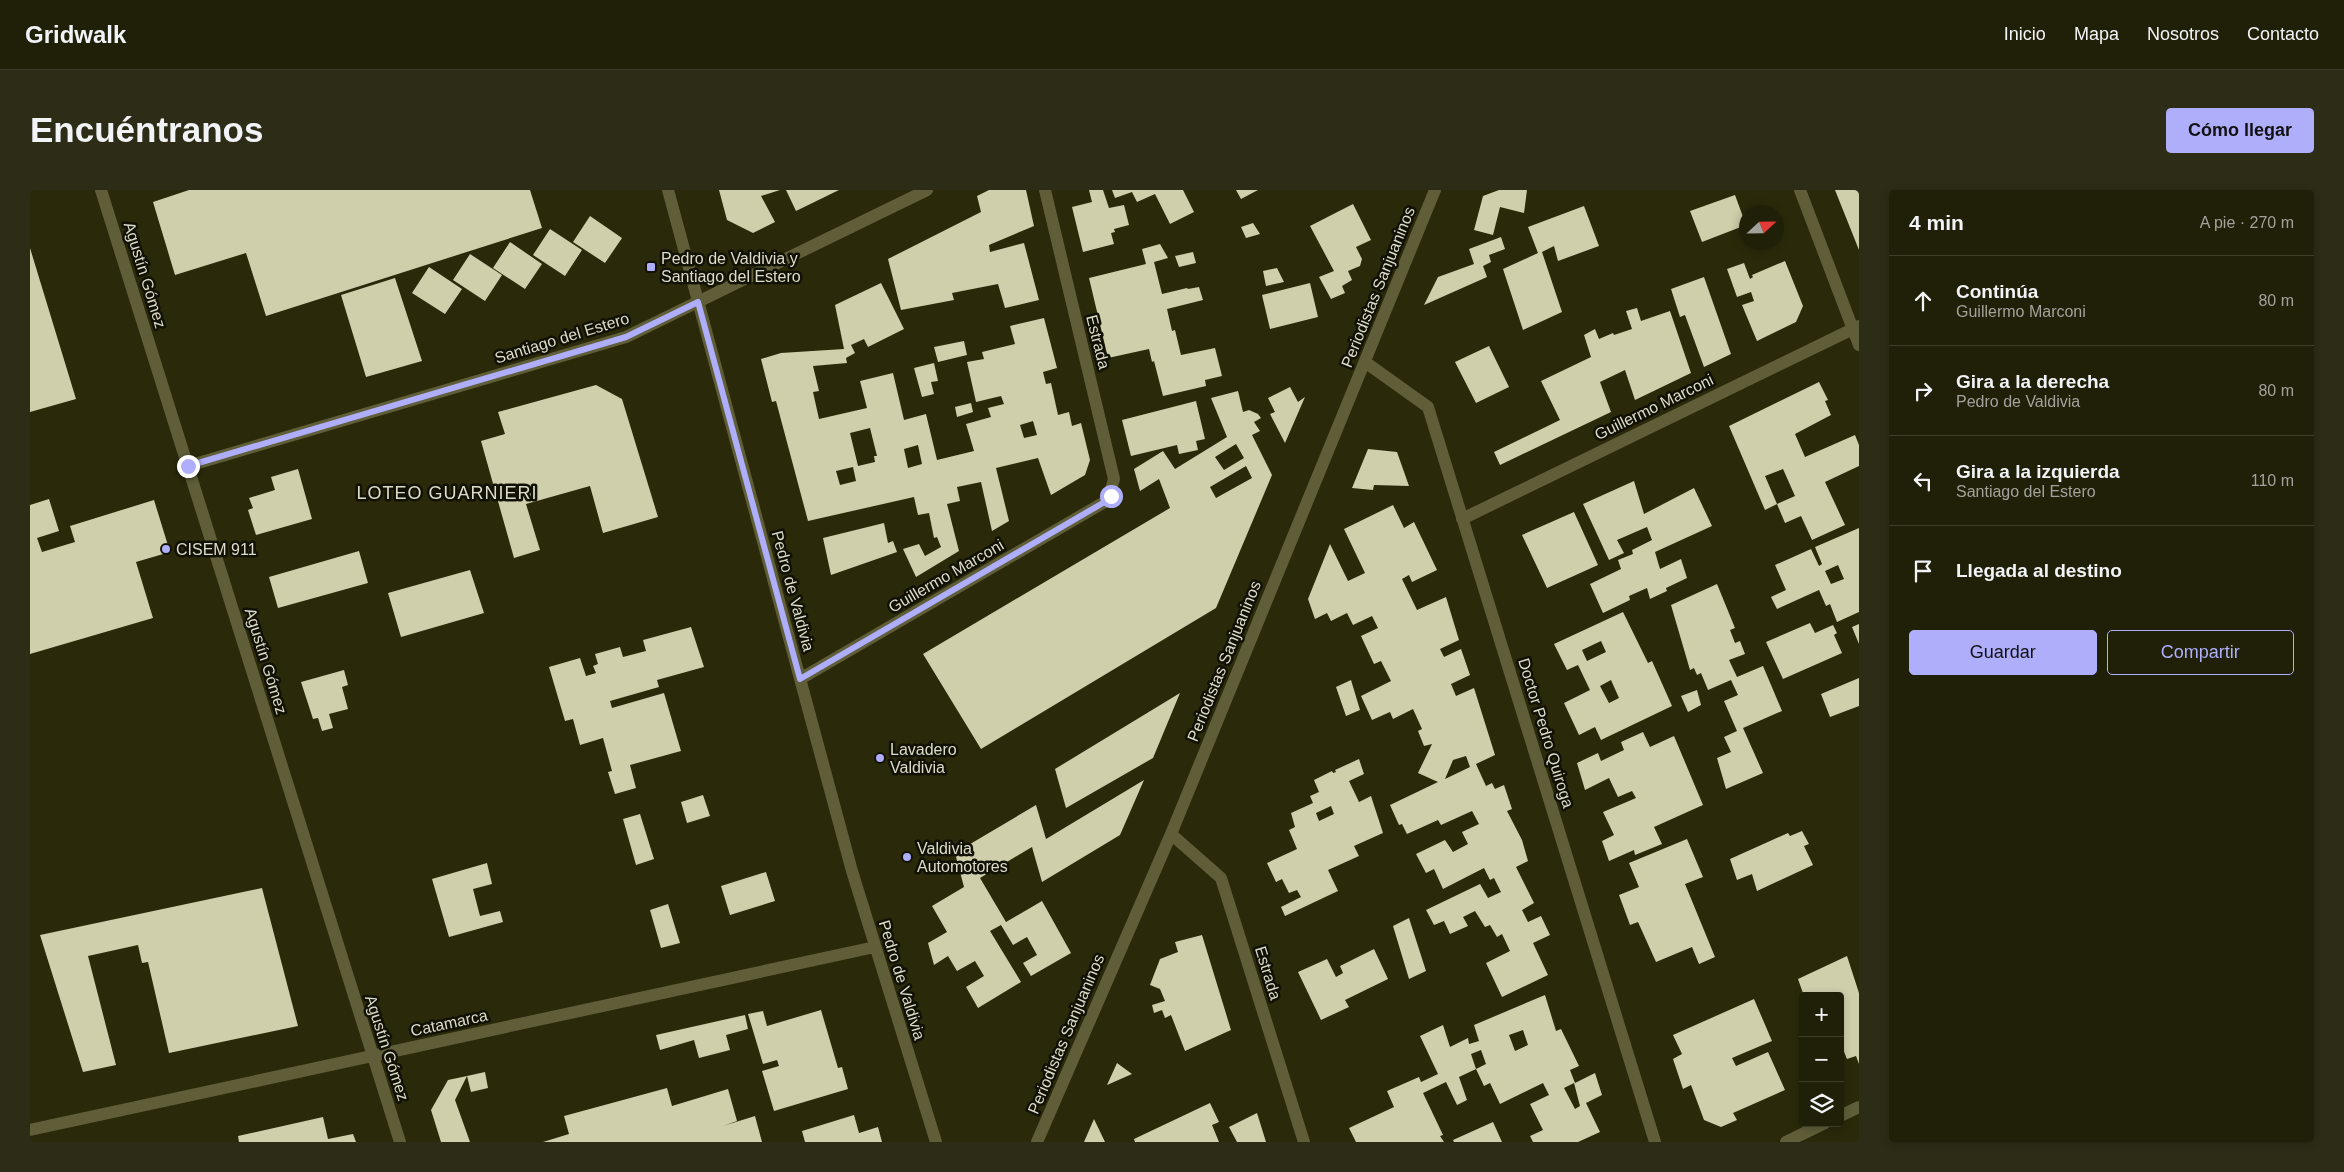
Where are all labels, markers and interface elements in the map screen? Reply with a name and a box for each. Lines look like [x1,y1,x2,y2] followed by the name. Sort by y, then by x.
[25,21,126,48] text: Gridwalk
[2004,24,2046,44] text: Inicio
[2074,24,2119,44] text: Mapa
[2147,24,2219,44] text: Nosotros
[2247,24,2319,44] text: Contacto
[2166,108,2314,153] button: Cómo llegar
[30,110,263,149] text: Encuéntranos
[1338,204,1418,370] street label: Periodistas Sanjuaninos
[1739,205,1784,250] north arrow
[1909,211,1964,234] text: 4 min
[2200,214,2294,231] text: A pie · 270 m
[121,220,169,330] street label: Agustín Gómez
[661,250,801,285] place label: Pedro de Valdivia y Santiago del Estero
[645,261,657,273] marker: Pedro de Valdivia y Santiago del Estero
[1956,281,2038,302] text: Continúa
[1909,287,1937,315] icon: ahead
[2258,292,2294,309] text: 80 m
[1956,303,2086,320] text: Guillermo Marconi
[493,309,631,367] street label: Santiago del Estero
[1083,313,1113,371] street label: Estrada
[1592,371,1716,443] street label: Guillermo Marconi
[1956,371,2109,392] text: Gira a la derecha
[1909,377,1937,405] icon: right
[2258,382,2294,399] text: 80 m
[1956,393,2080,410] text: Pedro de Valdivia
[177,455,200,478] route end
[1956,461,2120,482] text: Gira a la izquierda
[1909,467,1937,495] icon: left
[2251,472,2294,489] text: 110 m
[356,483,538,503] district label: LOTEO GUARNIERI
[1956,483,2096,500] text: Santiago del Estero
[1100,485,1123,508] route start
[769,529,817,653] street label: Pedro de Valdivia
[886,536,1006,616] street label: Guillermo Marconi
[176,541,257,558] place label: CISEM 911
[160,543,172,555] marker: CISEM 911
[1909,557,1937,585] icon: arrive
[1956,560,2122,581] text: Llegada al destino
[1184,578,1264,744] street label: Periodistas Sanjuaninos
[242,606,290,716] street label: Agustín Gómez
[1909,630,2097,675] button: Guardar
[2107,630,2294,675] button: Compartir
[1515,656,1577,810] street label: Doctor Pedro Quiroga
[890,741,957,776] place label: Lavadero Valdivia
[874,752,886,764] marker: Lavadero Valdivia
[917,840,1008,875] place label: Valdivia Automotores
[901,851,913,863] marker: Valdivia Automotores
[876,918,928,1042] street label: Pedro de Valdivia
[1252,944,1284,1002] street label: Estrada
[1025,952,1107,1116] street label: Periodistas Sanjuaninos
[1799,992,1844,1127] map controls
[1799,992,1844,1037] button: +
[362,993,412,1103] street label: Agustín Gómez
[409,1007,489,1039] street label: Catamarca
[1799,1037,1844,1082] button: −
[1799,1082,1844,1127] button: layers

